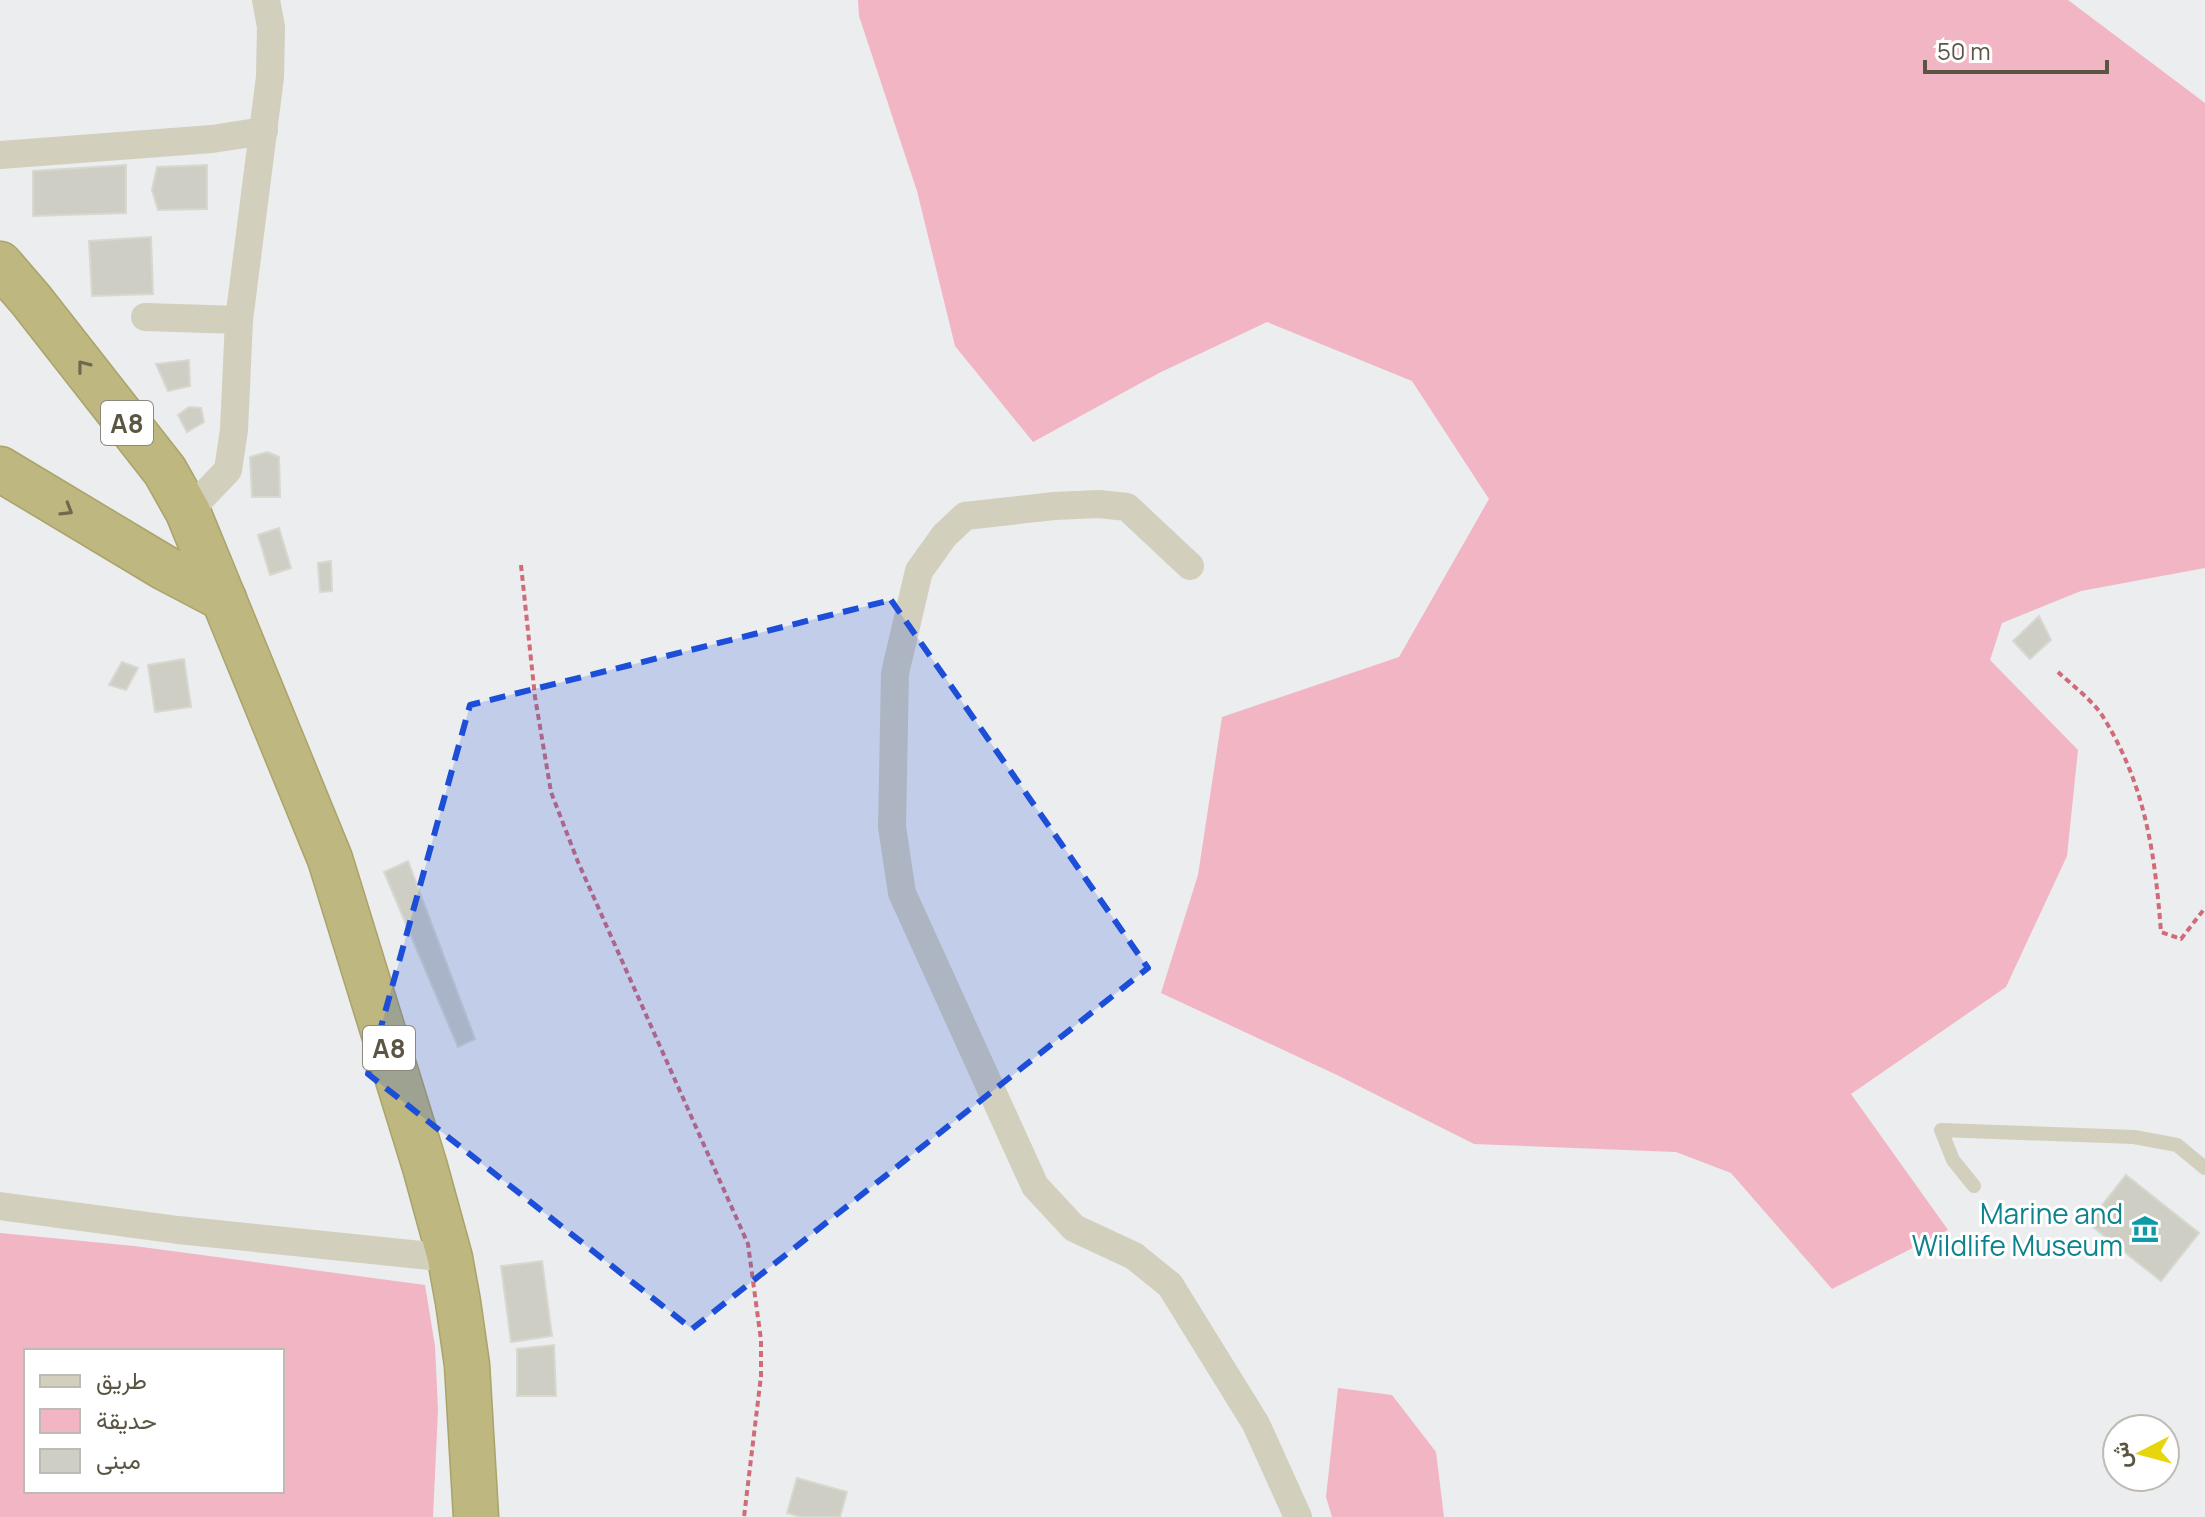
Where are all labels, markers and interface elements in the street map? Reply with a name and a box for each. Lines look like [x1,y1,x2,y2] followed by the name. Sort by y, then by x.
[1925,24,2107,74] scale bar
[1937,34,1991,67] text: 50 m
[79,360,93,375] one-way arrow
[101,401,153,445] road number: A8
[58,500,73,515] one-way arrow
[363,1026,415,1070] road number: A8
[1912,1194,2123,1264] place label: Marine and Wildlife Museum
[2130,1214,2160,1244] museum icon: Marine and Wildlife Museum
[24,1349,284,1493] legend
[96,1363,147,1396] text: طريق
[96,1403,157,1436] text: حديقة
[2101,1413,2181,1493] north arrow
[2105,1440,2137,1470] text: ش
[96,1443,141,1476] text: مبنى

